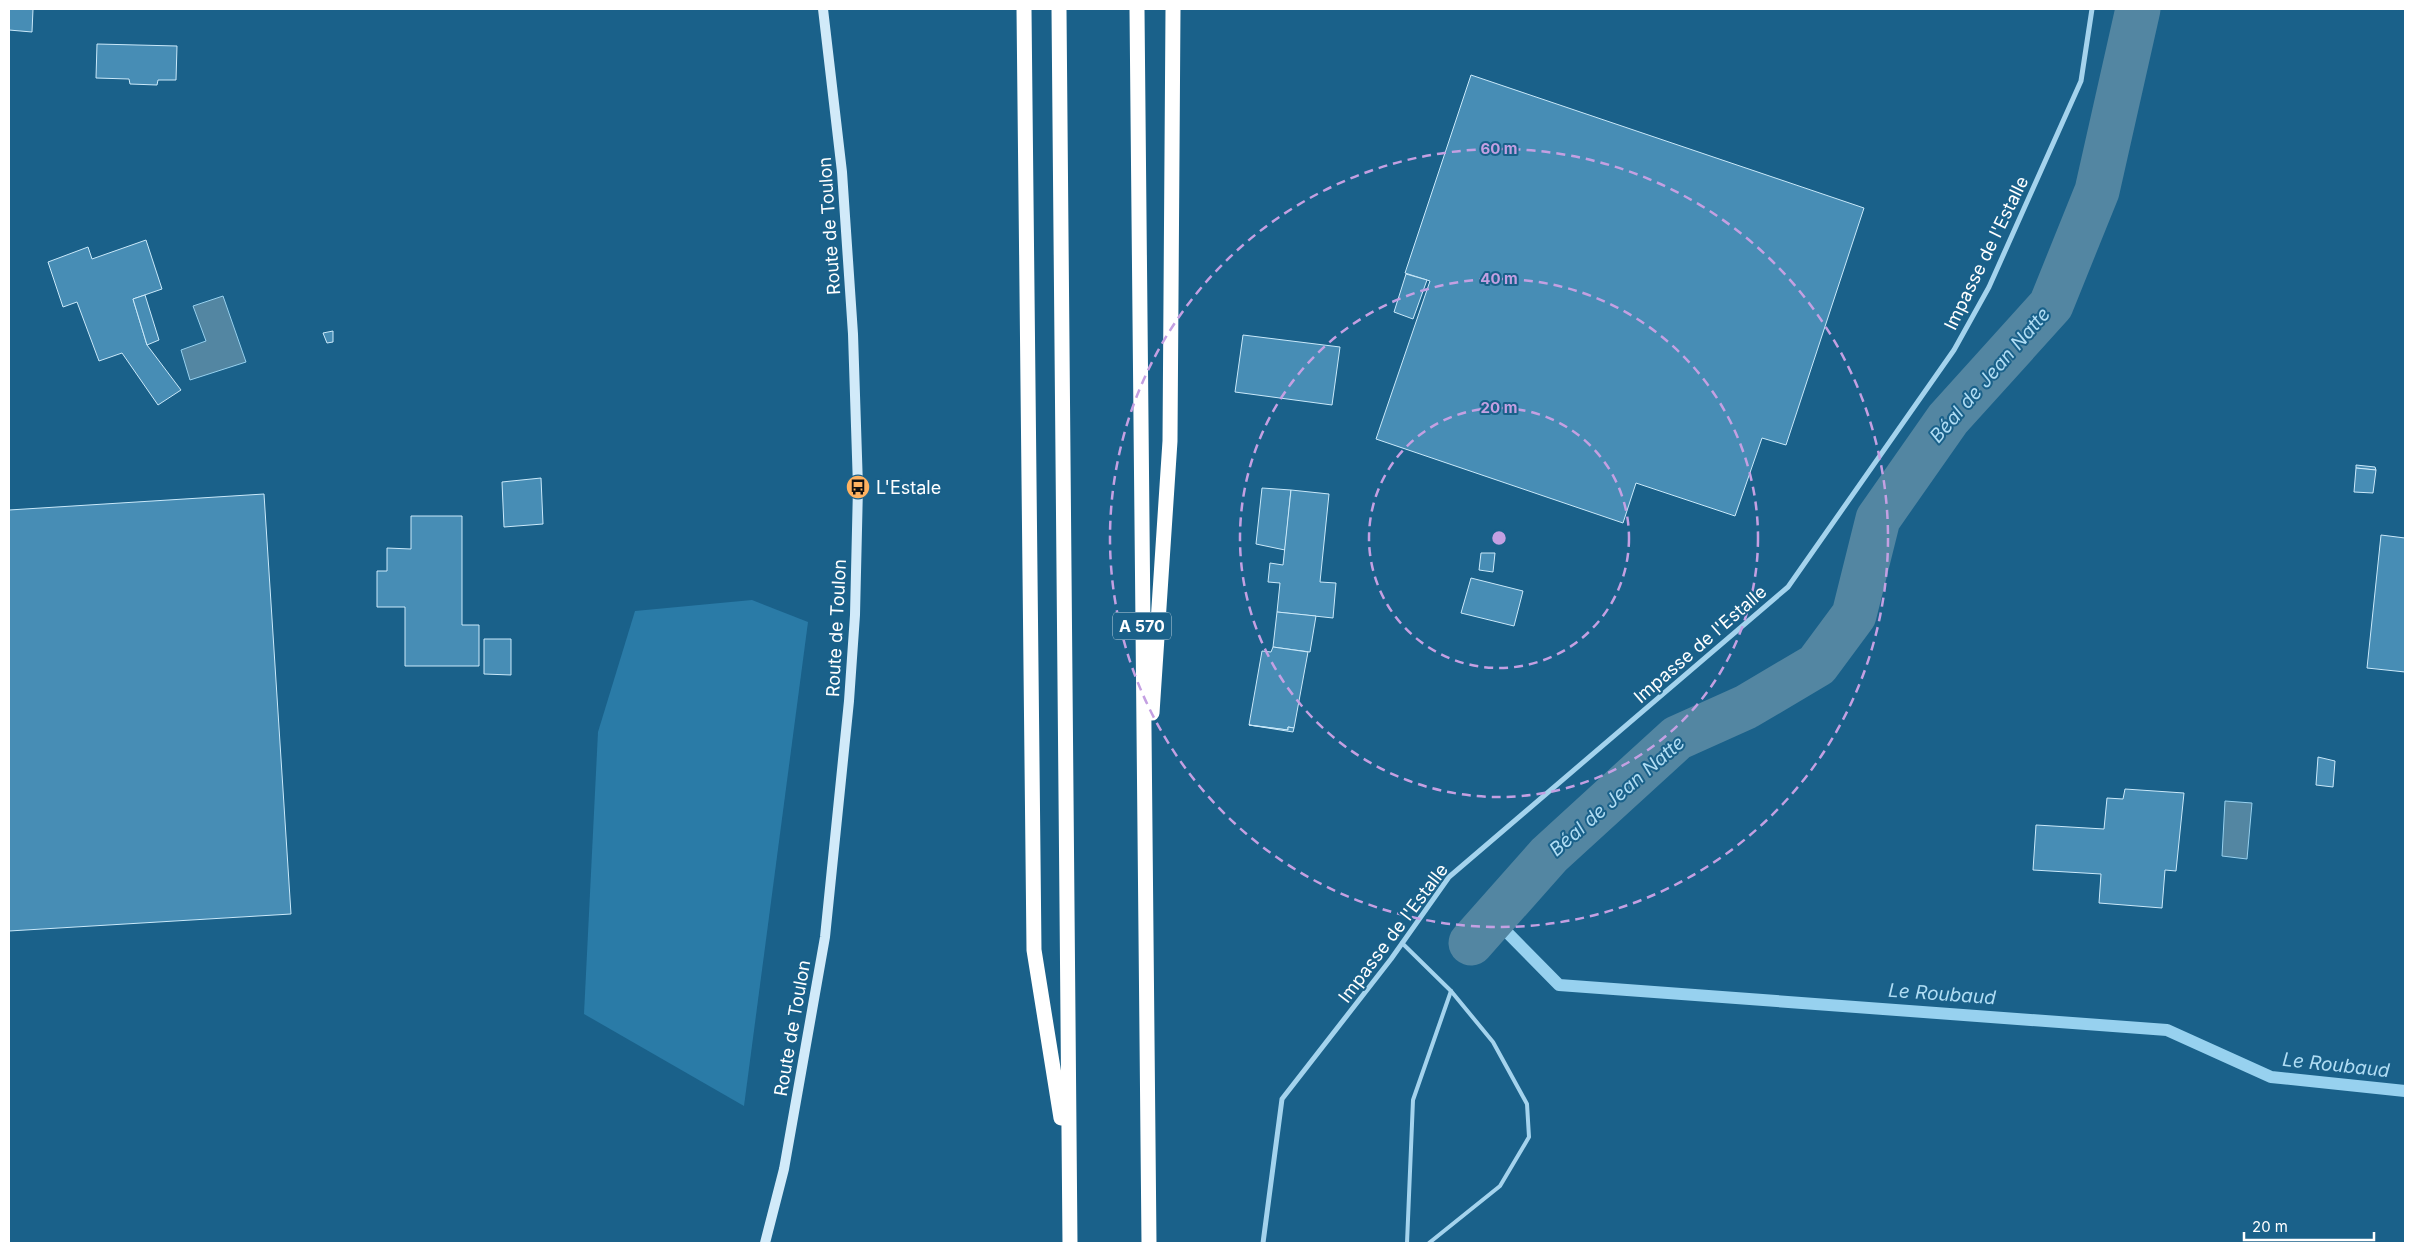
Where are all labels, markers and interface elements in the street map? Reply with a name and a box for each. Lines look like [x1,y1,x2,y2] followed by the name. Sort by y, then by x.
[1480,139,1518,158] text: 60 m
[814,156,844,296] street label: Route de Toulon
[1940,173,2032,333] street label: Impasse de l'Estalle
[1480,269,1518,288] text: 40 m
[1925,303,2055,447] water label: Béal de Jean Natte
[1481,398,1517,417] text: 20 m
[845,474,871,500] bus stop icon: L'Estale
[876,477,941,498] place label: L'Estale
[1490,529,1508,547] centre of rings
[822,559,850,697] street label: Route de Toulon
[1630,581,1770,707] street label: Impasse de l'Estalle
[1113,612,1171,640] road number: A 570
[1545,731,1689,861] water label: Béal de Jean Natte
[1334,859,1452,1007] street label: Impasse de l'Estalle
[770,958,814,1098] street label: Route de Toulon
[1887,979,1997,1009] water label: Le Roubaud
[2281,1048,2391,1082] water label: Le Roubaud
[2244,1210,2374,1242] scale bar
[2252,1217,2288,1236] text: 20 m

